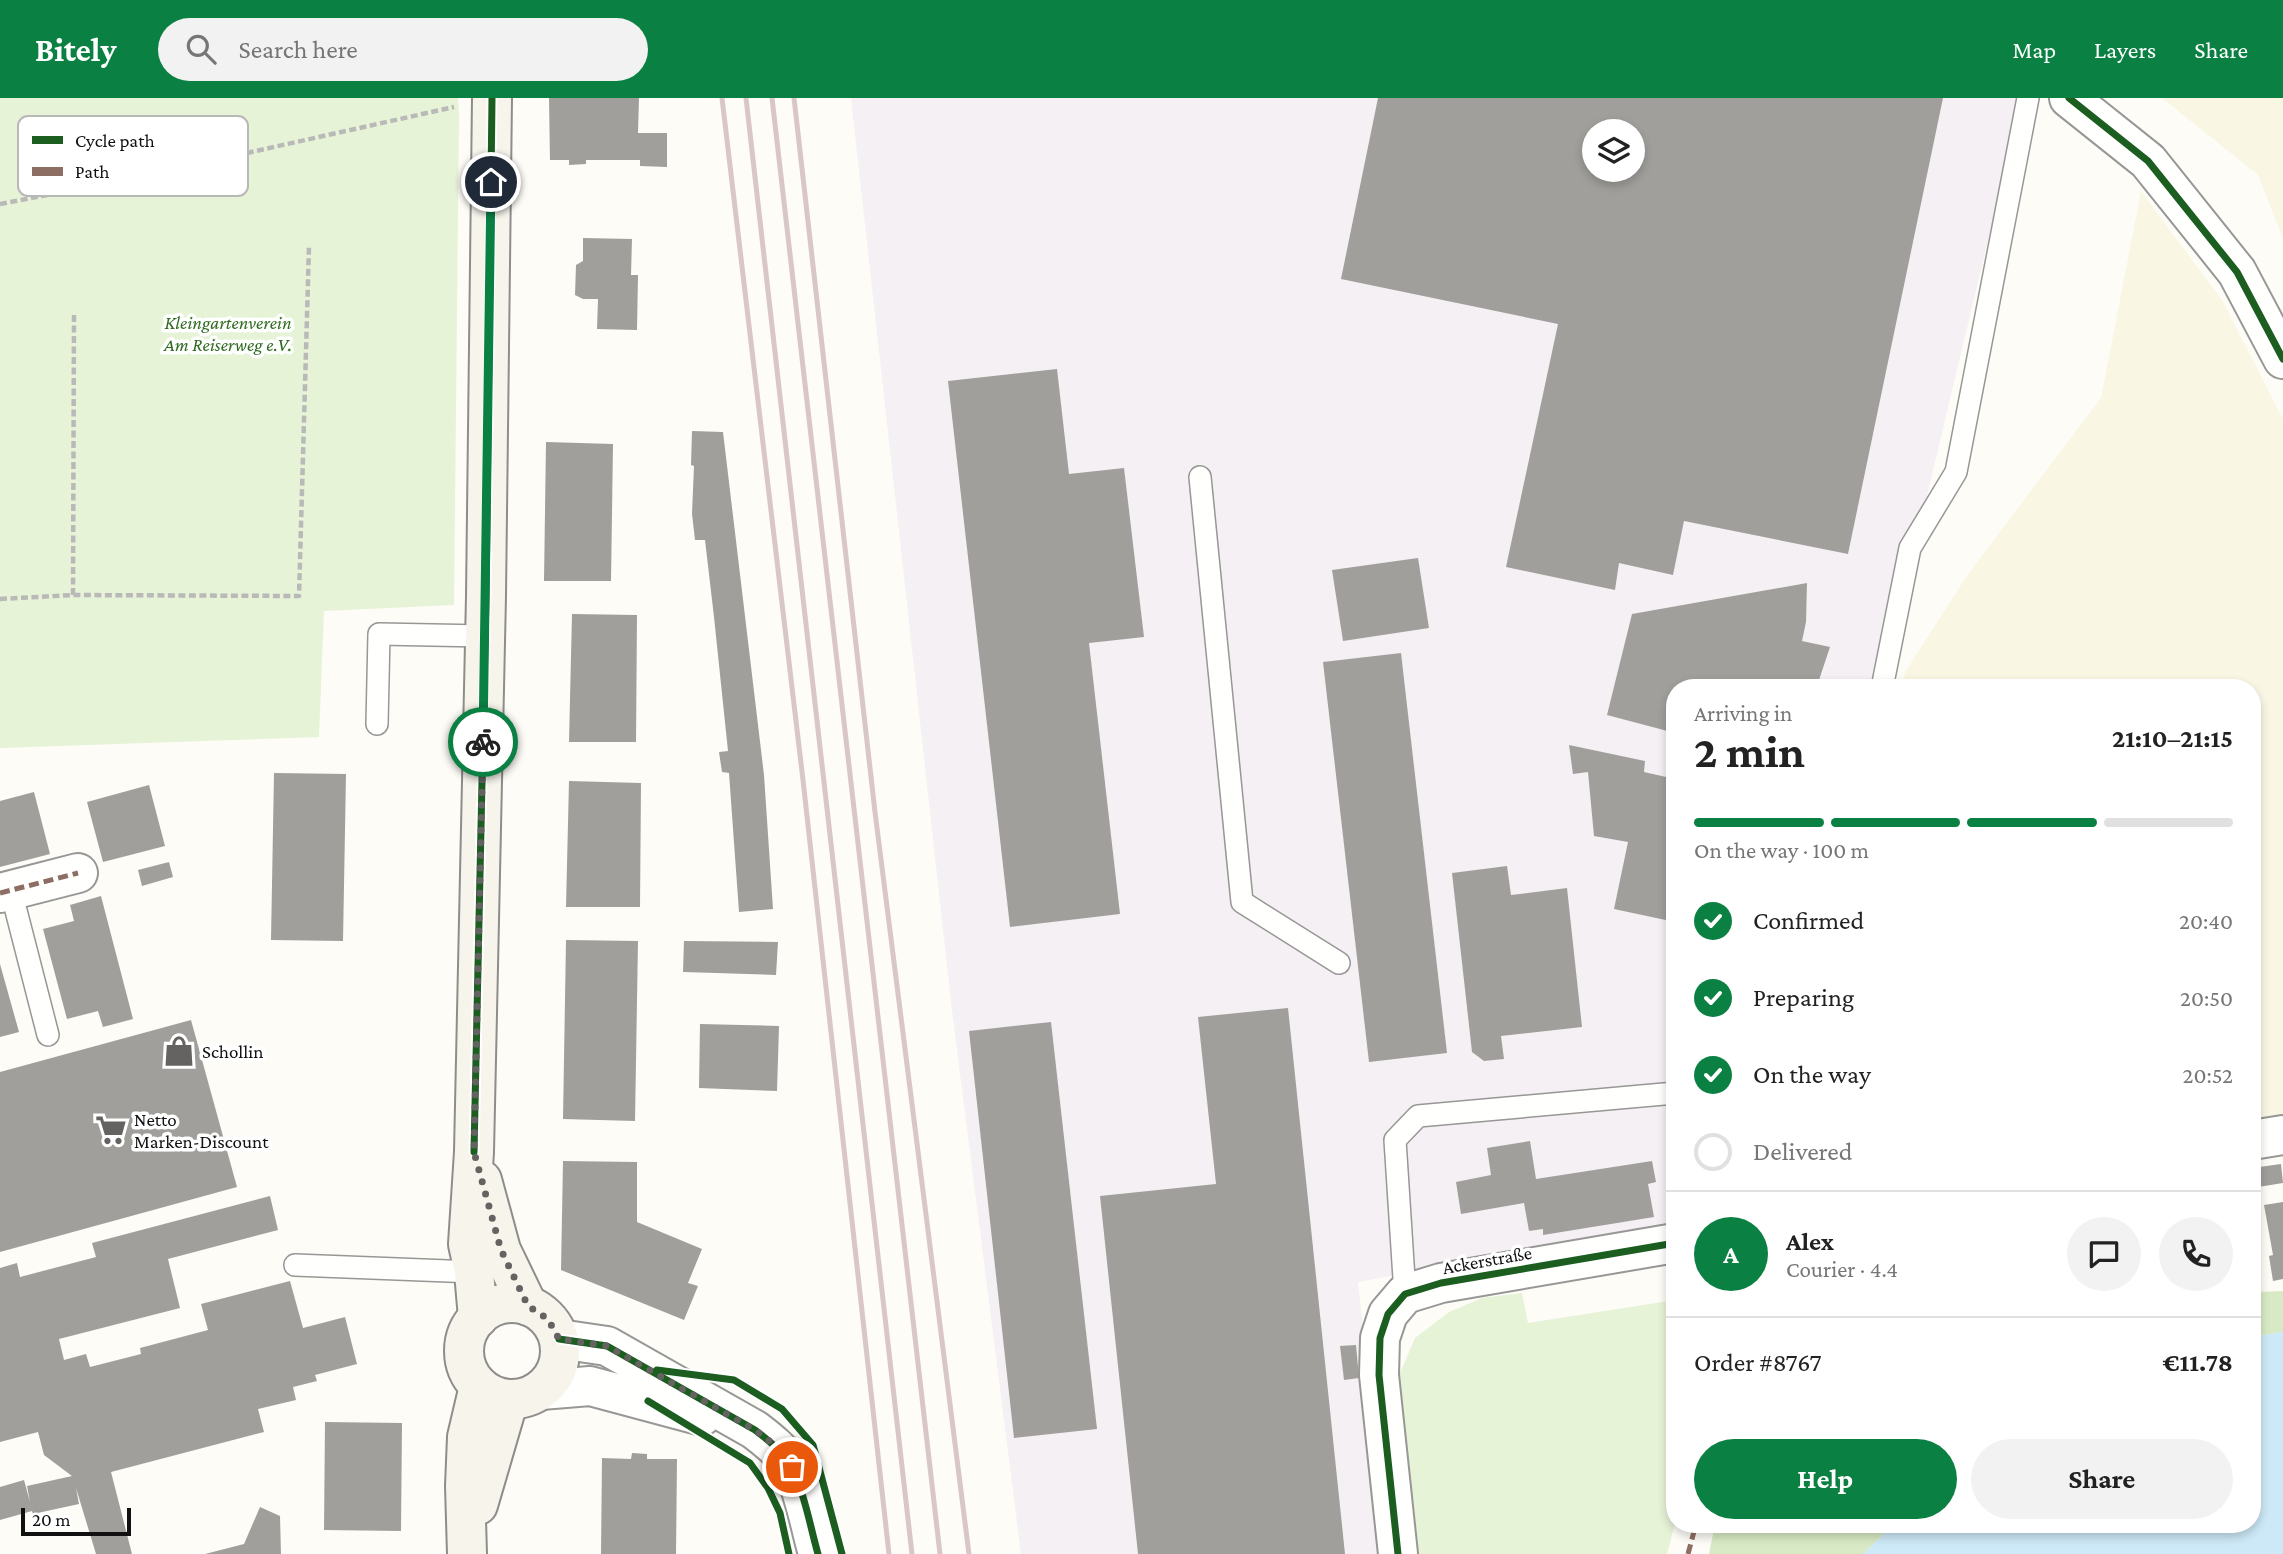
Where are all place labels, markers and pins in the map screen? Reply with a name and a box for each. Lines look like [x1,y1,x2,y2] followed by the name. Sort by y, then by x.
[461,152,521,212] pin
[162,1034,196,1068] shop icon: Schollin
[202,1041,263,1062] place label: Schollin
[134,1109,269,1152] place label: Netto Marken-Discount
[94,1113,128,1147] supermarket icon: Netto Marken-Discount
[762,1437,822,1497] pin

